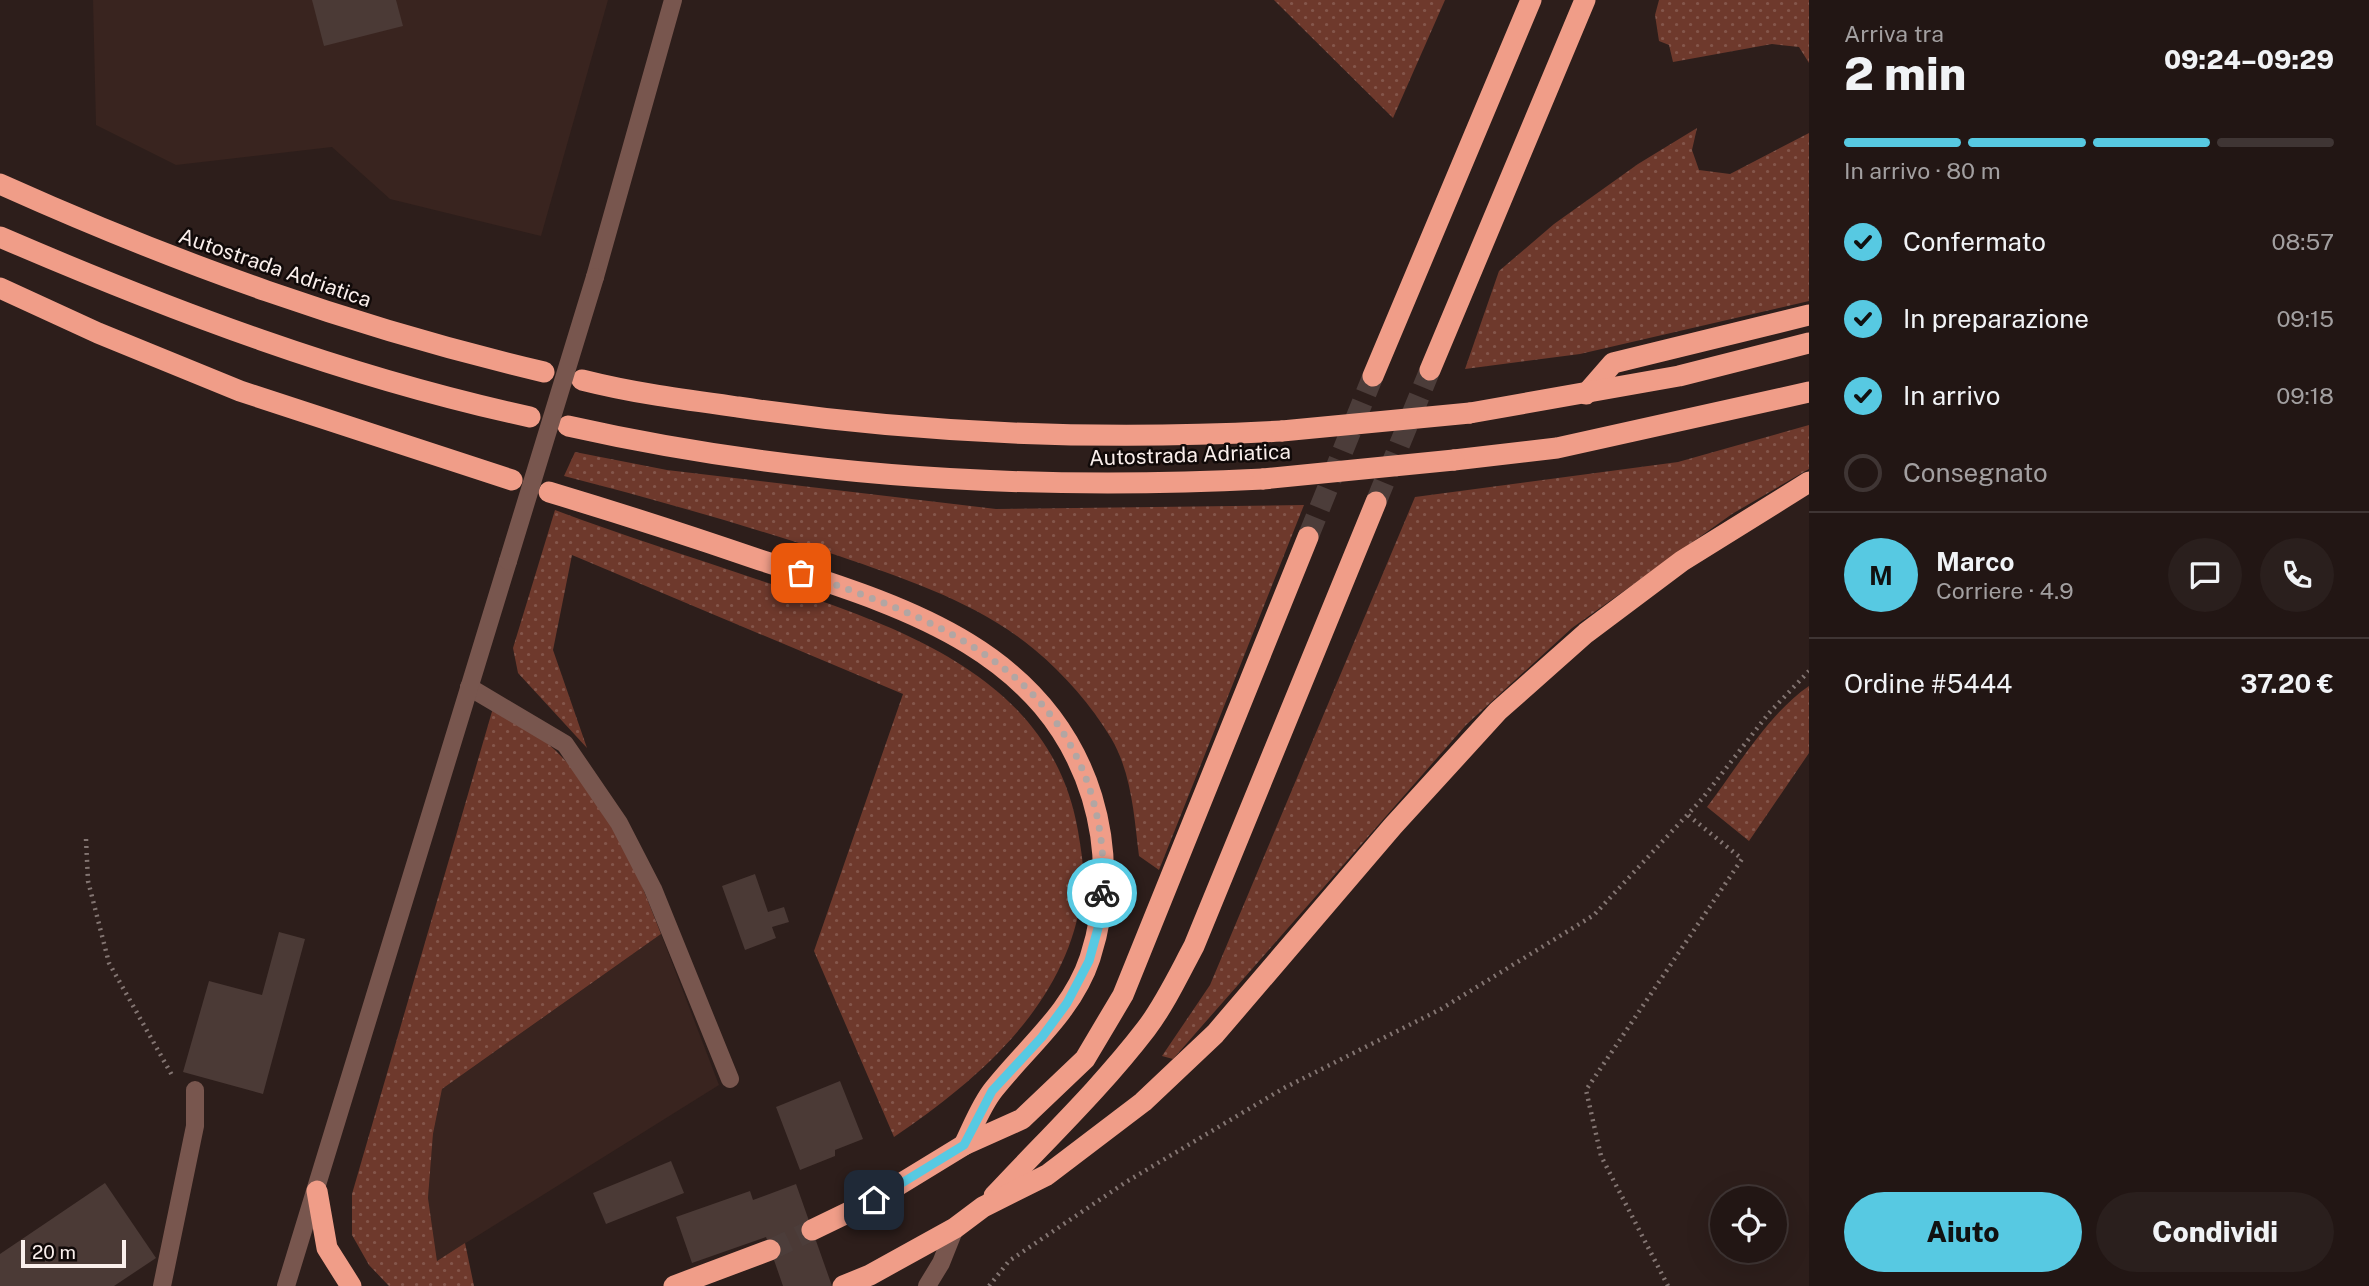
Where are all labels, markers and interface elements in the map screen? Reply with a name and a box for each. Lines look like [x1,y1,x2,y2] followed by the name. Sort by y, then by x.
[1844,20,1944,47] text: Arriva tra
[2164,44,2334,75] text: 09:24–09:29
[1844,46,1966,100] text: 2 min
[1844,157,2001,184] text: In arrivo · 80 m
[176,223,375,312] street label: Autostrada Adriatica
[1844,223,1882,261] icon: check
[1903,226,2046,257] text: Confermato
[2271,228,2334,255] text: 08:57
[1844,300,1882,338] icon: check
[1903,303,2089,334] text: In preparazione
[2276,305,2334,332] text: 09:15
[1844,377,1882,415] icon: check
[1903,380,2000,411] text: In arrivo
[2276,382,2334,409] text: 09:18
[1089,438,1291,471] street label: Autostrada Adriatica
[1903,457,2048,488] text: Consegnato
[2168,538,2242,612] button: chat
[2260,538,2334,612] button: phone
[771,543,831,603] pin
[1936,546,2014,577] text: Marco
[782,554,820,592] icon: bag
[1869,560,1893,591] text: M
[1936,577,2074,604] text: Corriere · 4.9
[1844,668,2012,699] text: Ordine #5444
[2240,668,2334,699] text: 37.20 €
[1067,858,1137,928] courier
[1083,874,1121,912] icon: bike
[844,1170,904,1230] pin
[855,1181,893,1219] icon: home
[1710,1186,1787,1263] map controls
[1710,1186,1787,1263] button: locate
[1844,1192,2082,1272] button: Aiuto
[2096,1192,2334,1272] button: Condividi
[21,1237,126,1269] scale bar
[32,1241,76,1263] text: 20 m

